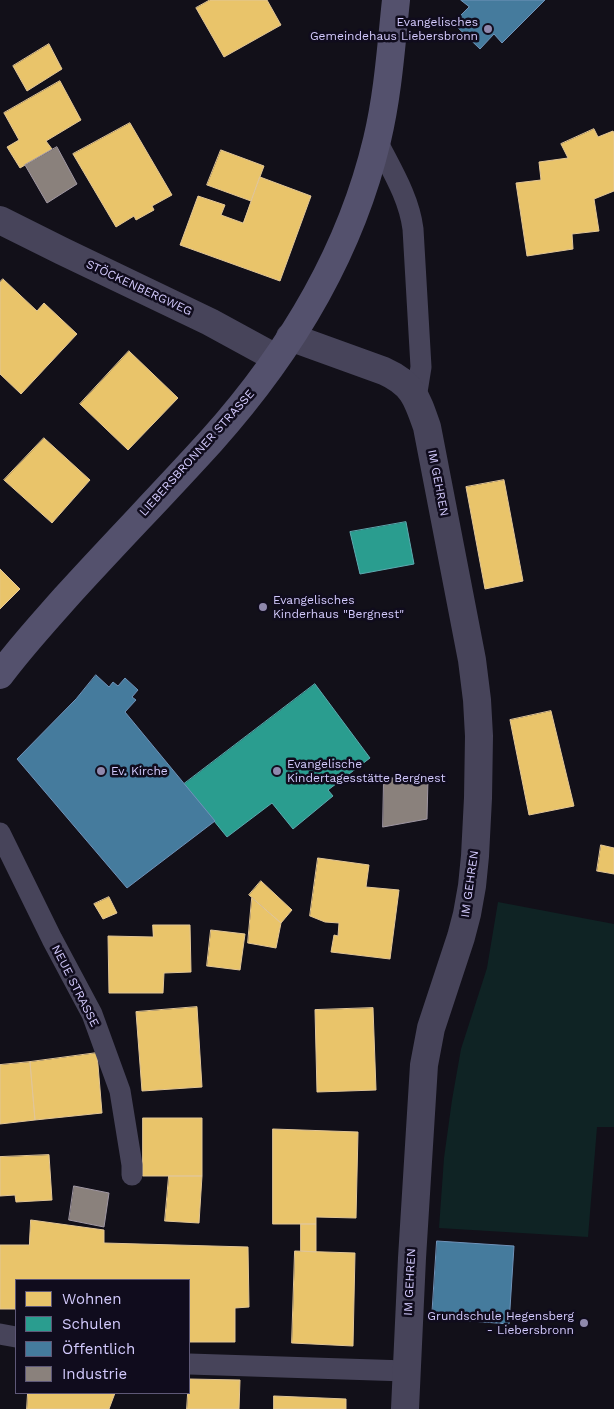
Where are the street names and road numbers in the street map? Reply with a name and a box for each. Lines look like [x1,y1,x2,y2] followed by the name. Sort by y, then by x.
[84,257,194,319] street label: STÖCKENBERGWEG
[136,387,258,519] street label: LIEBERSBRONNER STRASSE
[424,449,452,517] street label: IM GEHREN
[458,850,482,918] street label: IM GEHREN
[48,943,102,1029] street label: NEUE STRASSE
[401,1248,419,1316] street label: IM GEHREN

